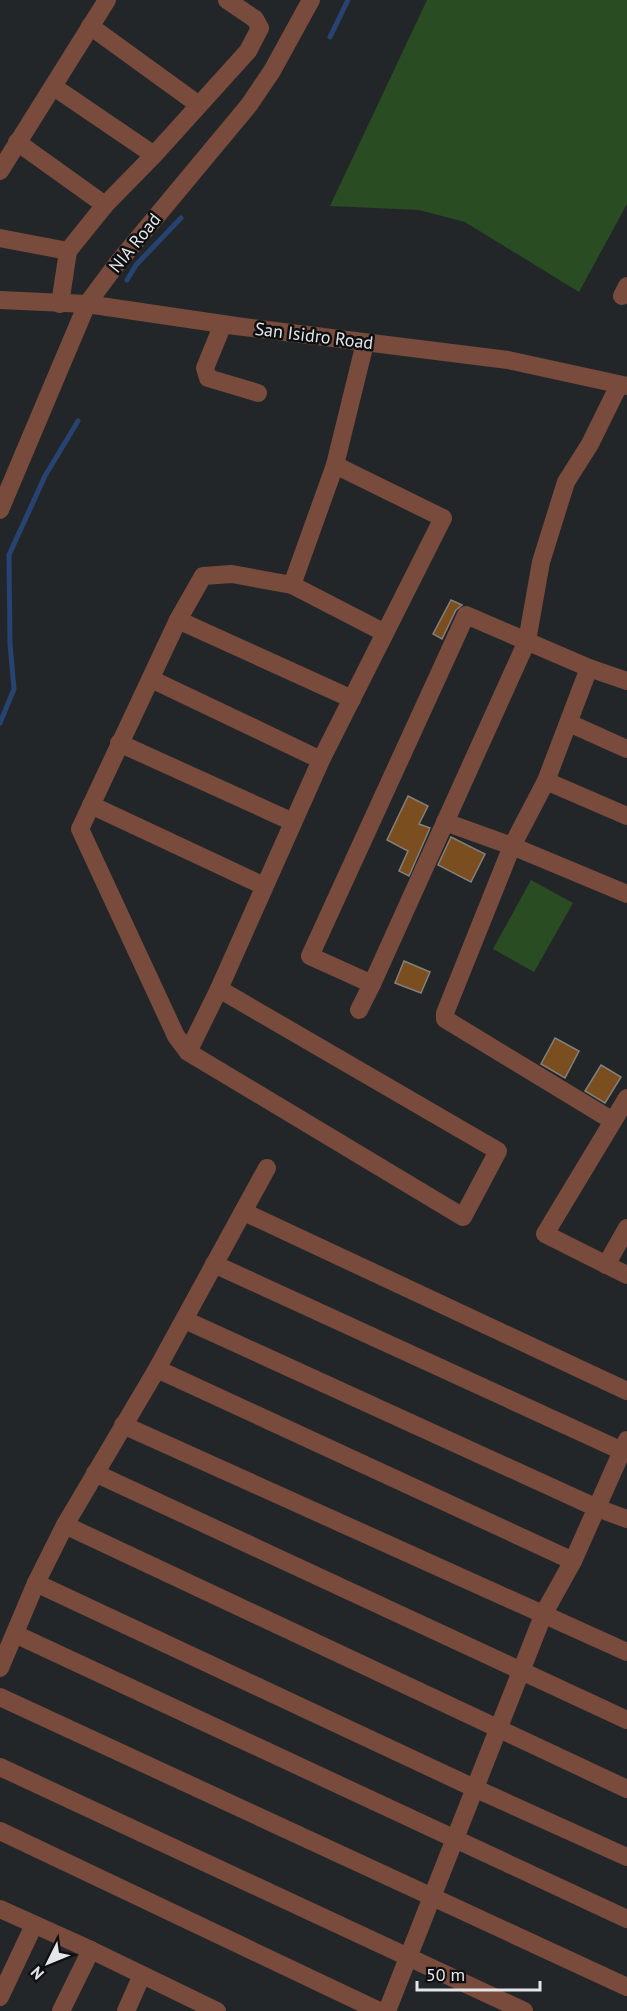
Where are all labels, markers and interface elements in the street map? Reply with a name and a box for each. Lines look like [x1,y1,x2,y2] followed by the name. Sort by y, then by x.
[104,208,166,277] street label: NIA Road
[254,317,375,354] street label: San Isidro Road
[18,1933,78,1993] north arrow
[417,1954,540,1992] scale bar
[26,1963,48,1984] text: N
[426,1963,465,1986] text: 50 m

